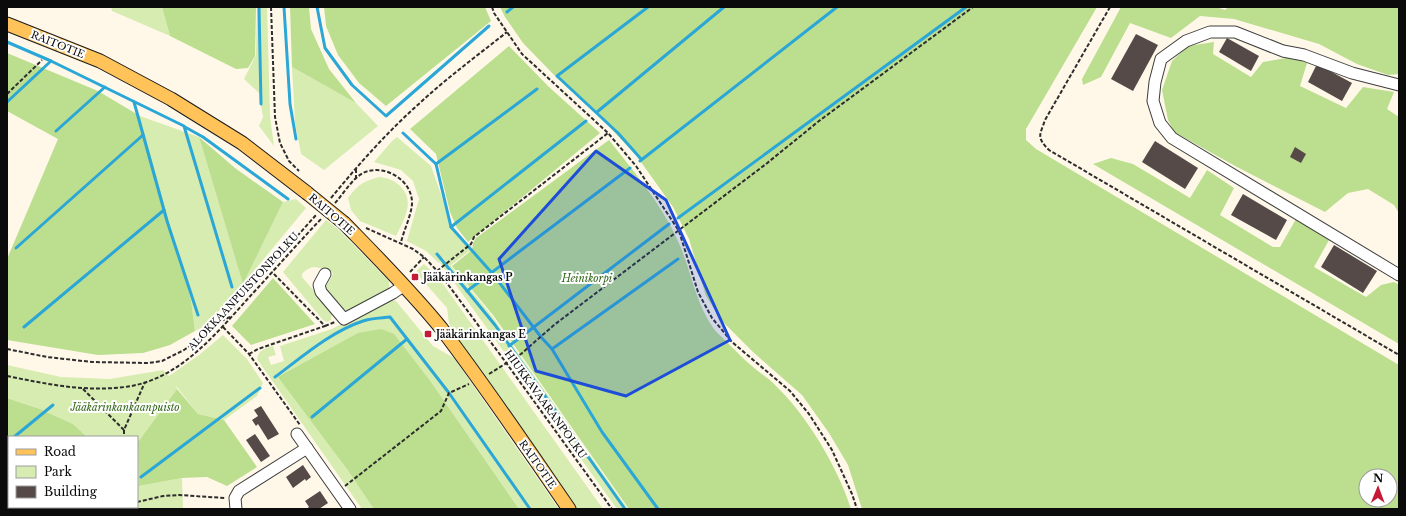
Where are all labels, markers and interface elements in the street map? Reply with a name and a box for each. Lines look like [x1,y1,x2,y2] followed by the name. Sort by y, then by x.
[29,28,86,61] street label: RAITOTIE
[306,191,357,238] street label: RAITOTIE
[185,229,302,354] street label: ALOKKAANPUISTONPOLKU
[421,271,513,284] place label: Jääkärinkangas P
[410,272,420,282] marker: Jääkärinkangas P
[561,272,613,285] park label: Heinikorpi
[434,328,526,341] place label: Jääkärinkangas E
[423,329,433,339] marker: Jääkärinkangas E
[502,347,590,462] street label: HIUKKAVAARANPOLKU
[69,401,180,414] park label: Jääkärinkankaanpuisto
[8,436,138,508] legend
[516,437,559,491] street label: RAITOTIE
[44,444,76,459] text: Road
[44,464,72,479] text: Park
[1358,468,1398,508] north arrow
[1373,471,1384,485] text: N
[44,484,98,499] text: Building

